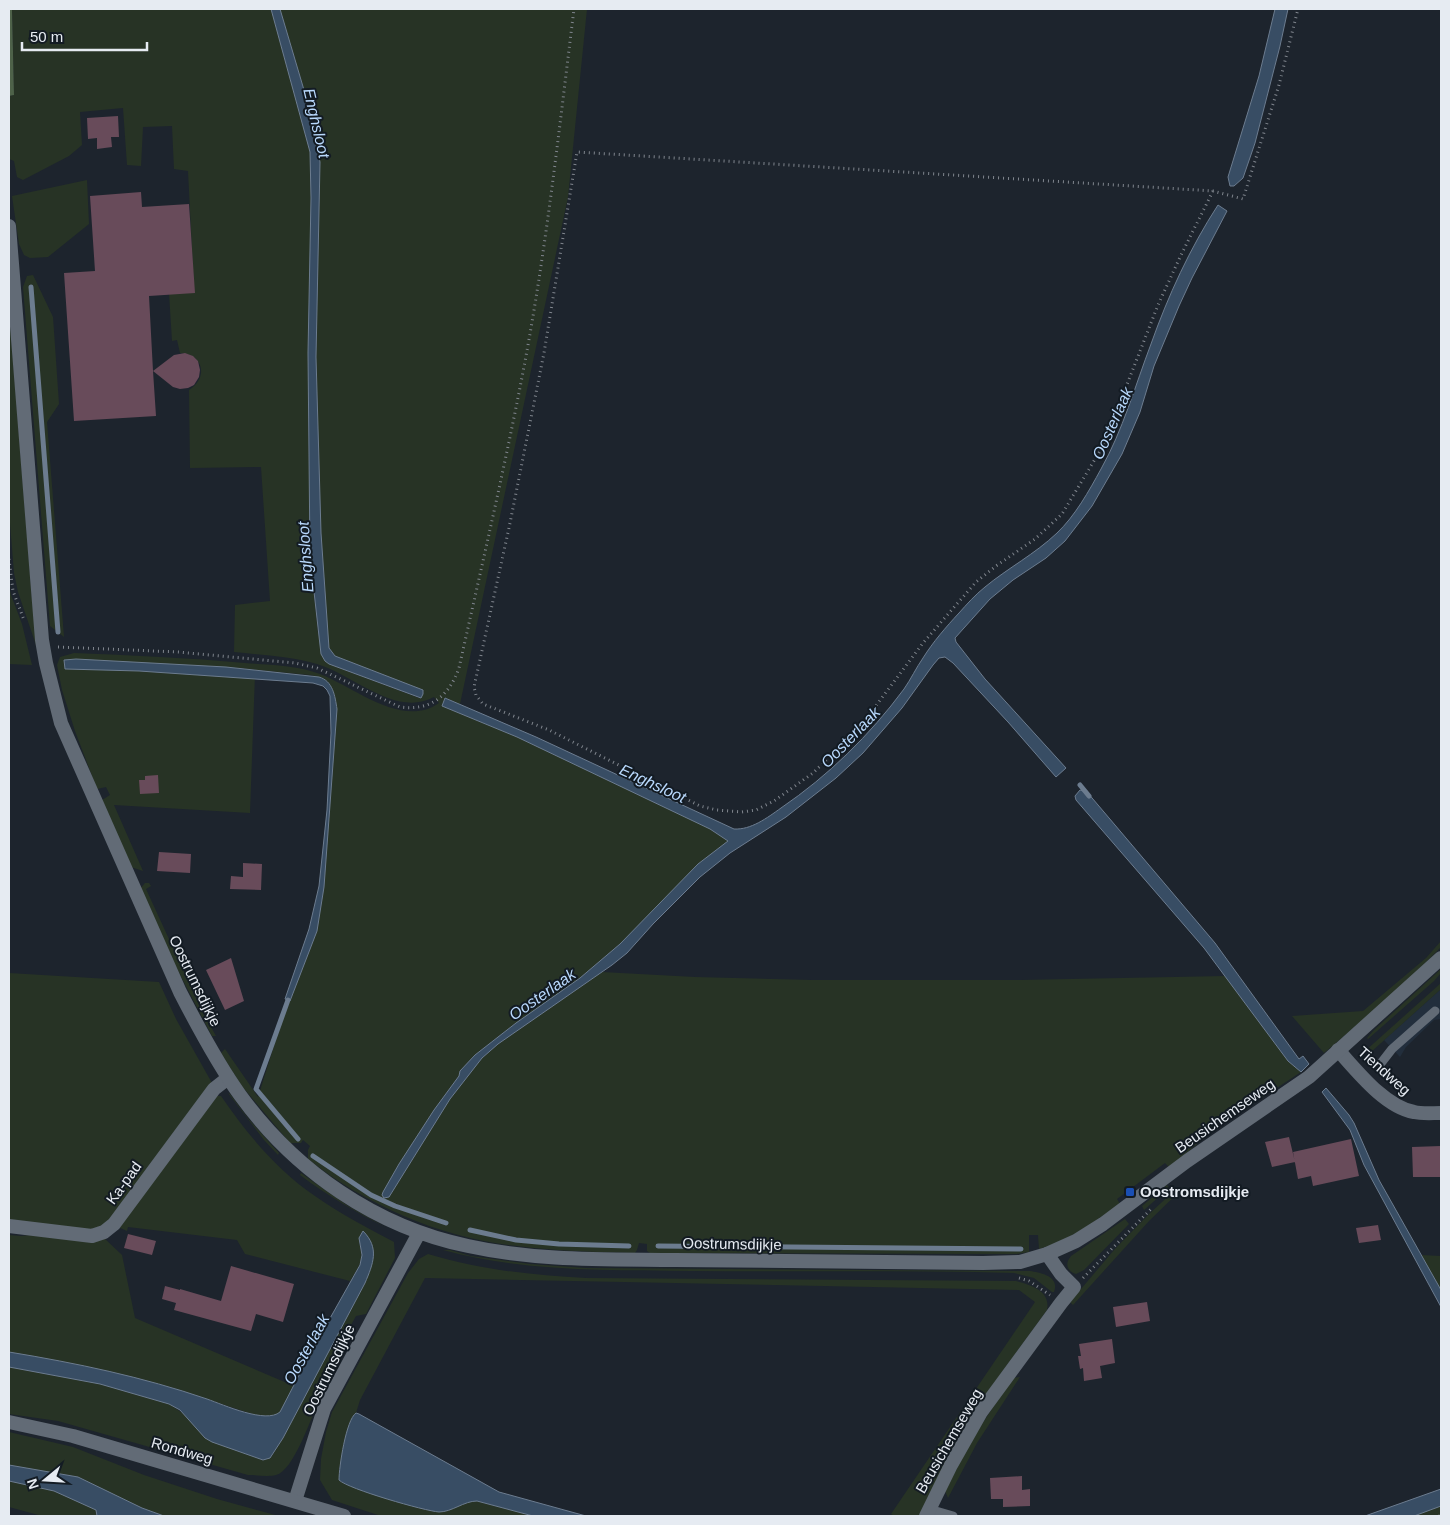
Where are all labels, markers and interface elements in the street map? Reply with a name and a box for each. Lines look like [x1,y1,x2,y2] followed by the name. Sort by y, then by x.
[22,20,148,52] scale bar
[30,28,63,45] text: 50 m
[300,87,333,160] water label: Enghsloot
[1089,383,1136,462] water label: Oosterlaak
[294,520,316,593] water label: Enghsloot
[817,703,884,771] water label: Oosterlaak
[617,761,689,806] water label: Enghsloot
[166,932,225,1029] street label: Oostrumsdijkje
[506,965,580,1024] water label: Oosterlaak
[1355,1043,1414,1099] street label: Tiendweg
[1172,1075,1278,1156] street label: Beusichemseweg
[103,1158,145,1207] street label: Ka-pad
[1140,1183,1249,1200] place label: Oostromsdijkje
[1124,1186,1136,1198] marker: Oostromsdijkje
[682,1234,782,1253] street label: Oostrumsdijkje
[280,1310,333,1387] water label: Oosterlaak
[299,1321,358,1418] street label: Oostrumsdijkje
[912,1386,985,1496] street label: Beusichemseweg
[149,1434,215,1467] street label: Rondweg
[20,1455,70,1505] north arrow
[23,1477,42,1491] text: N

